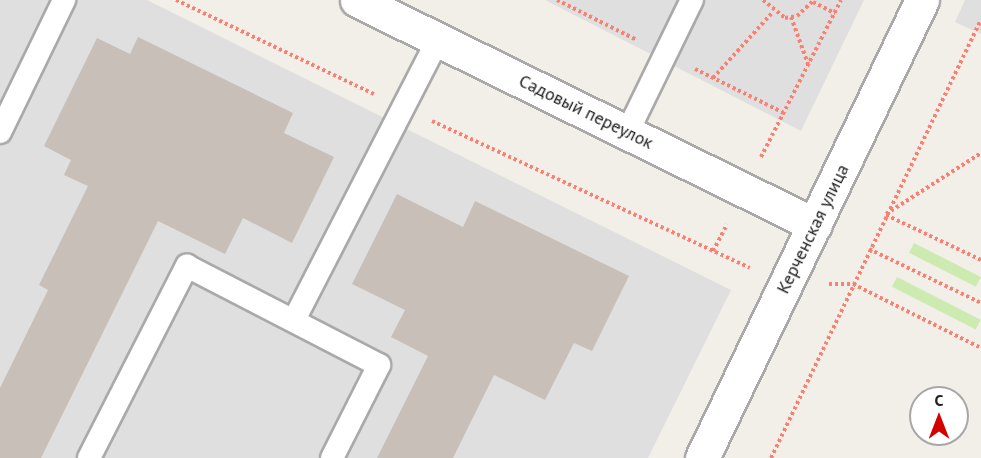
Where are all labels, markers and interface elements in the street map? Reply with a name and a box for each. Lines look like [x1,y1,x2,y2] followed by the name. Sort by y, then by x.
[515,70,657,154] street label: Садовый переулок
[772,161,854,297] street label: Керченская улица
[909,386,969,446] north arrow
[935,390,943,410] text: С

